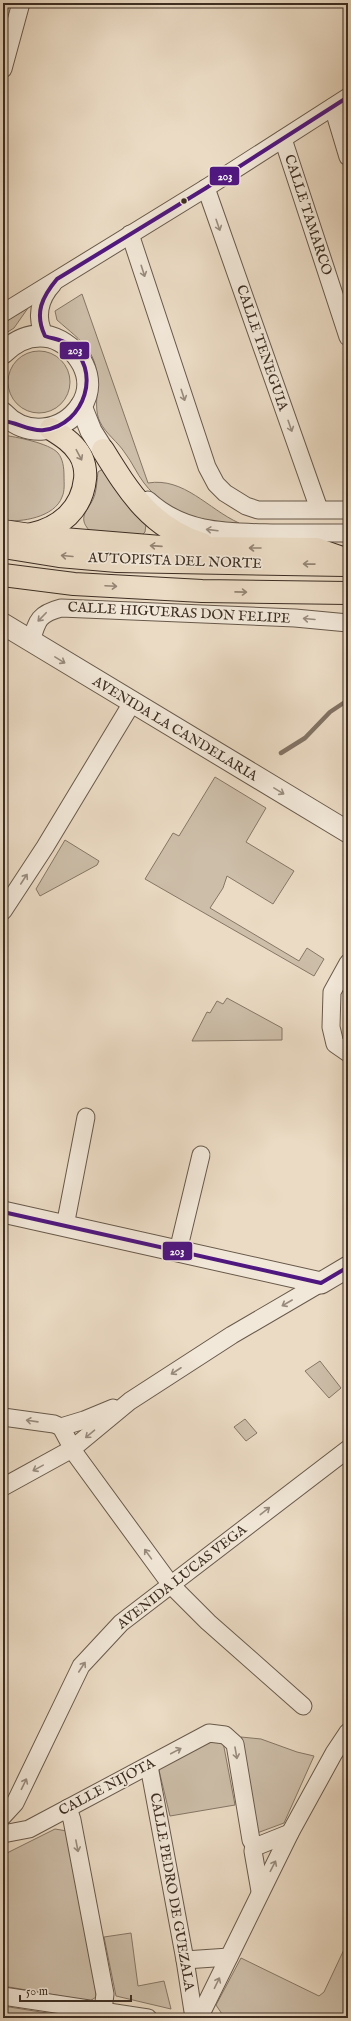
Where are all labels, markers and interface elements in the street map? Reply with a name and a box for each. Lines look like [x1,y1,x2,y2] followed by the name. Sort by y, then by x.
[280,152,336,278] street label: CALLE TAMARCO
[209,166,240,186] line badge: 203
[218,170,232,184] text: 203
[179,196,189,206] unlabelled marker
[215,218,223,230] one-way arrow
[139,265,147,277] one-way arrow
[232,283,292,414] street label: CALLE TENEGUIA
[59,341,90,360] line badge: 203
[68,344,82,358] text: 203
[180,388,187,401] one-way arrow
[286,420,294,432] one-way arrow
[76,449,83,461] one-way arrow
[206,526,219,534] one-way arrow
[150,543,163,550] one-way arrow
[249,544,262,552] one-way arrow
[87,549,262,573] street label: AUTOPISTA DEL NORTE
[61,553,74,560] one-way arrow
[303,560,316,568] one-way arrow
[104,582,117,590] one-way arrow
[234,588,247,595] one-way arrow
[67,598,291,628] street label: CALLE HIGUERAS DON FELIPE
[37,612,47,621] one-way arrow
[303,616,316,623] one-way arrow
[54,656,66,664] one-way arrow
[88,672,261,786] street label: AVENIDA LA CANDELARIA
[273,788,285,796] one-way arrow
[20,874,28,885] one-way arrow
[162,1241,193,1261] line badge: 203
[170,1245,184,1259] text: 203
[281,1299,293,1307] one-way arrow
[171,1367,182,1375] one-way arrow
[26,1417,39,1425] one-way arrow
[85,1429,95,1438] one-way arrow
[32,1465,44,1472] one-way arrow
[260,1507,271,1516] one-way arrow
[113,1520,251,1634] street label: AVENIDA LUCAS VEGA
[144,1548,152,1559] one-way arrow
[78,1661,86,1673] one-way arrow
[170,1746,182,1754] one-way arrow
[232,1746,240,1759] one-way arrow
[56,1754,159,1820] street label: CALLE NIJOTA
[21,1778,28,1790] one-way arrow
[146,1791,198,1993] street label: CALLE PEDRO DE GUEZALA
[73,1839,81,1852] one-way arrow
[270,1861,277,1873] one-way arrow
[20,1977,131,2003] scale bar
[214,1978,221,1990] one-way arrow
[26,1984,48,1999] text: 50 m

